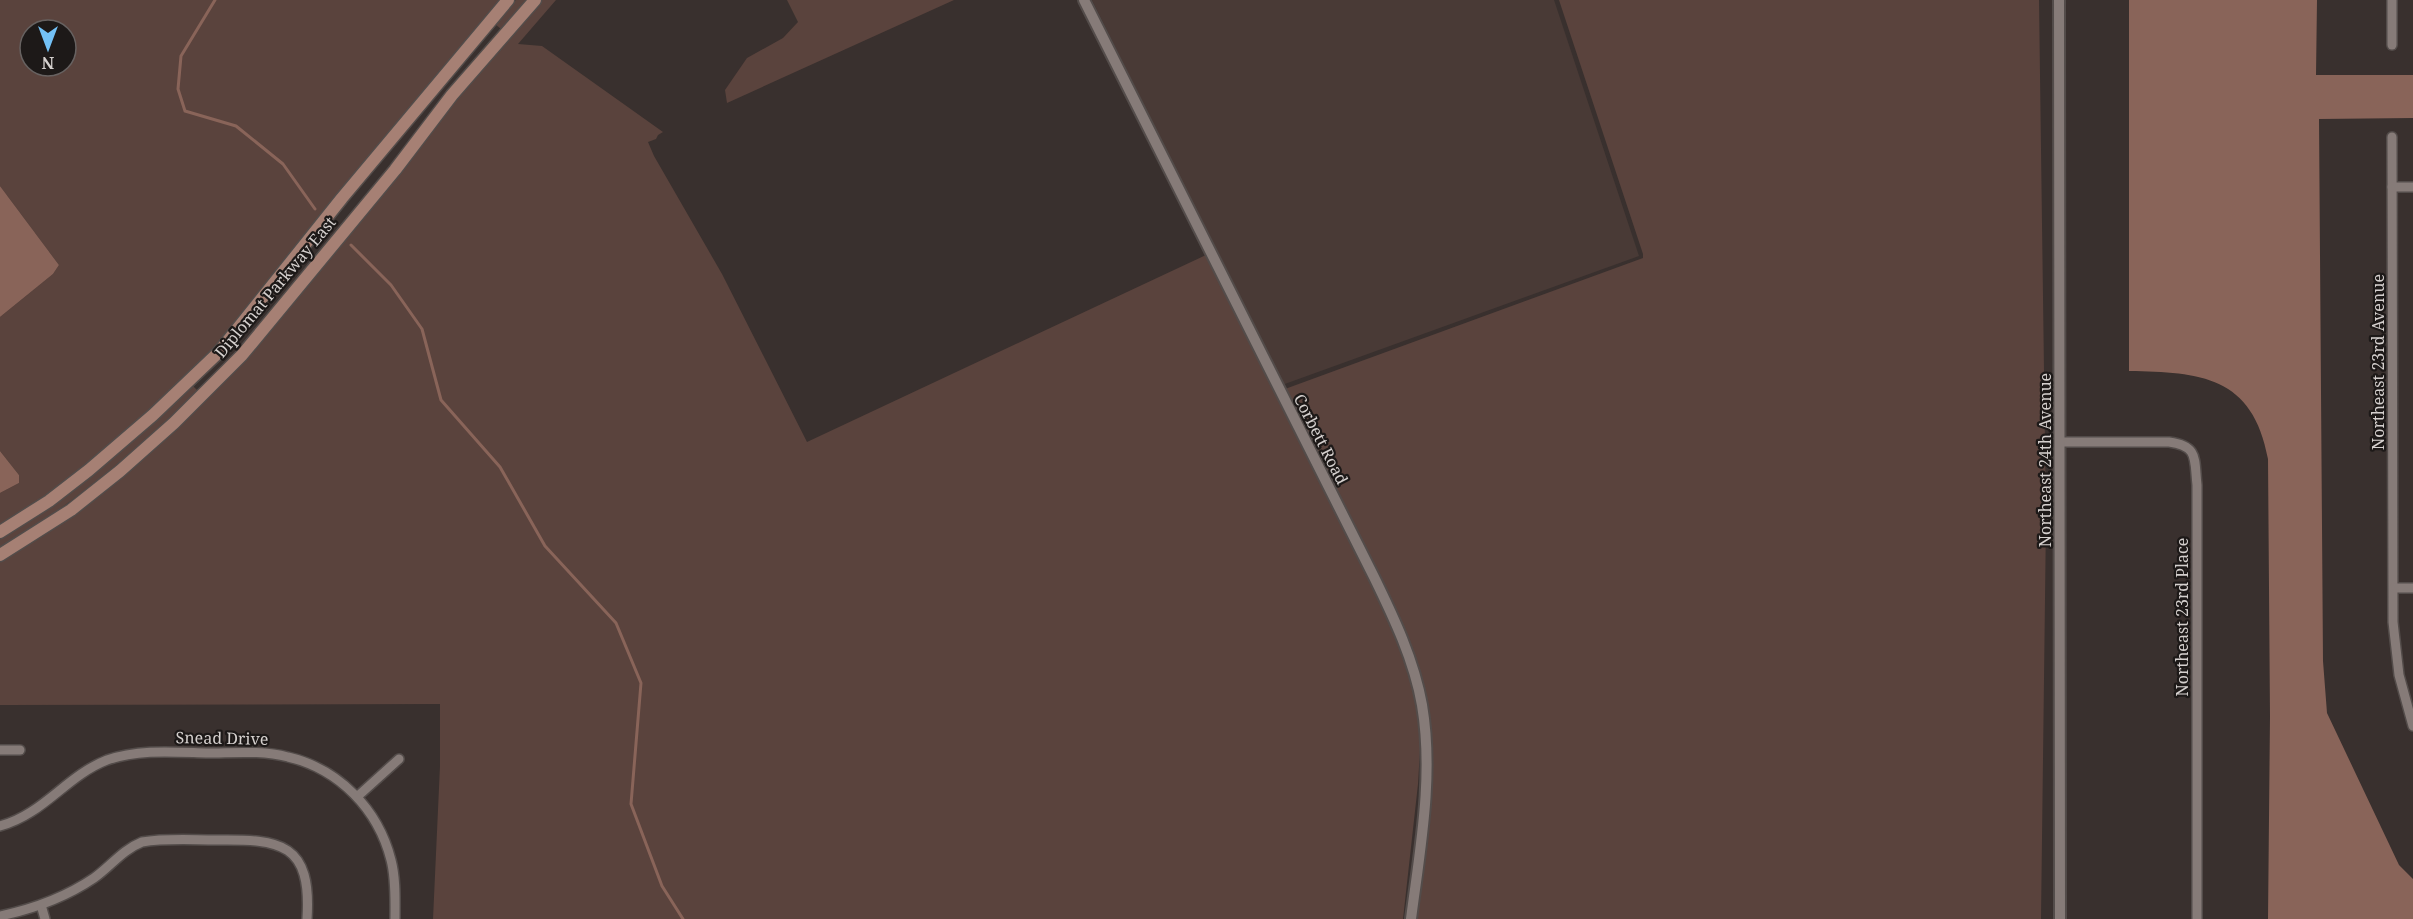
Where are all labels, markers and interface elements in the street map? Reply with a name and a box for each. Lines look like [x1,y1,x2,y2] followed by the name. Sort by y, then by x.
[18,18,78,78] north arrow
[41,52,54,74] text: N
[209,212,341,362] street label: Diplomat Parkway East
[2367,274,2389,450] street label: Northeast 23rd Avenue
[2034,373,2056,547] street label: Northeast 24th Avenue
[1289,390,1353,488] street label: Corbett Road
[2171,538,2193,696] street label: Northeast 23rd Place
[175,726,269,750] street label: Snead Drive

